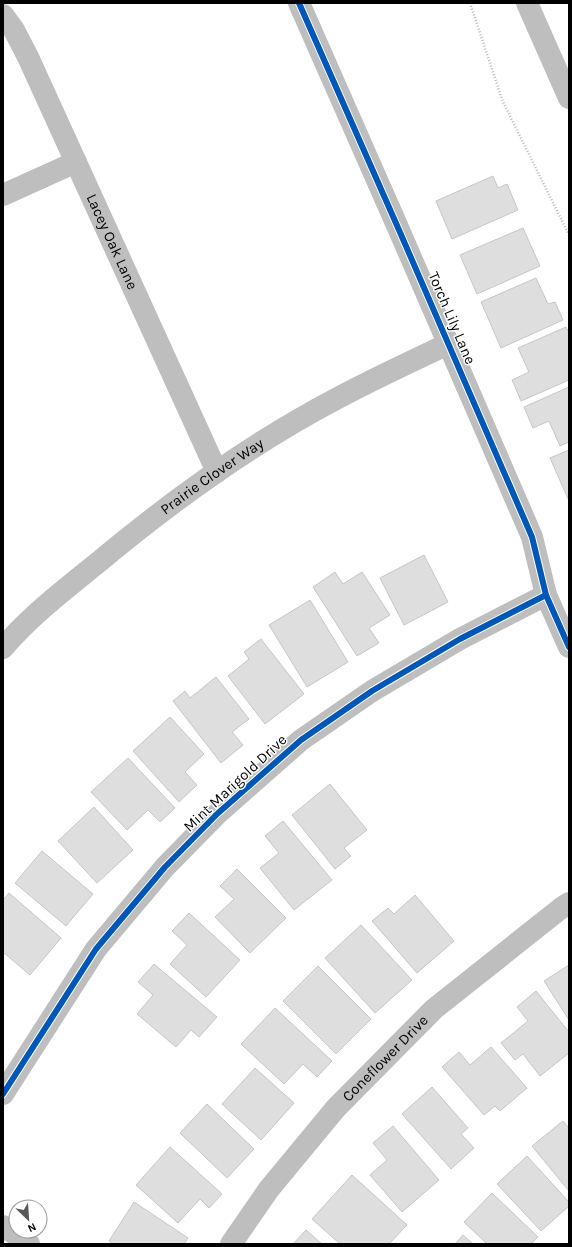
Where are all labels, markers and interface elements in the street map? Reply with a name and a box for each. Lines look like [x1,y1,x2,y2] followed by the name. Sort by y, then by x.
[83,191,142,292] street label: Lacey Oak Lane
[424,269,480,367] street label: Torch Lily Lane
[157,434,267,518] street label: Prairie Clover Way
[180,731,290,835] street label: Mint Marigold Drive
[339,1011,432,1105] street label: Coneflower Drive
[8,1199,48,1239] north arrow
[26,1220,38,1235] text: N

